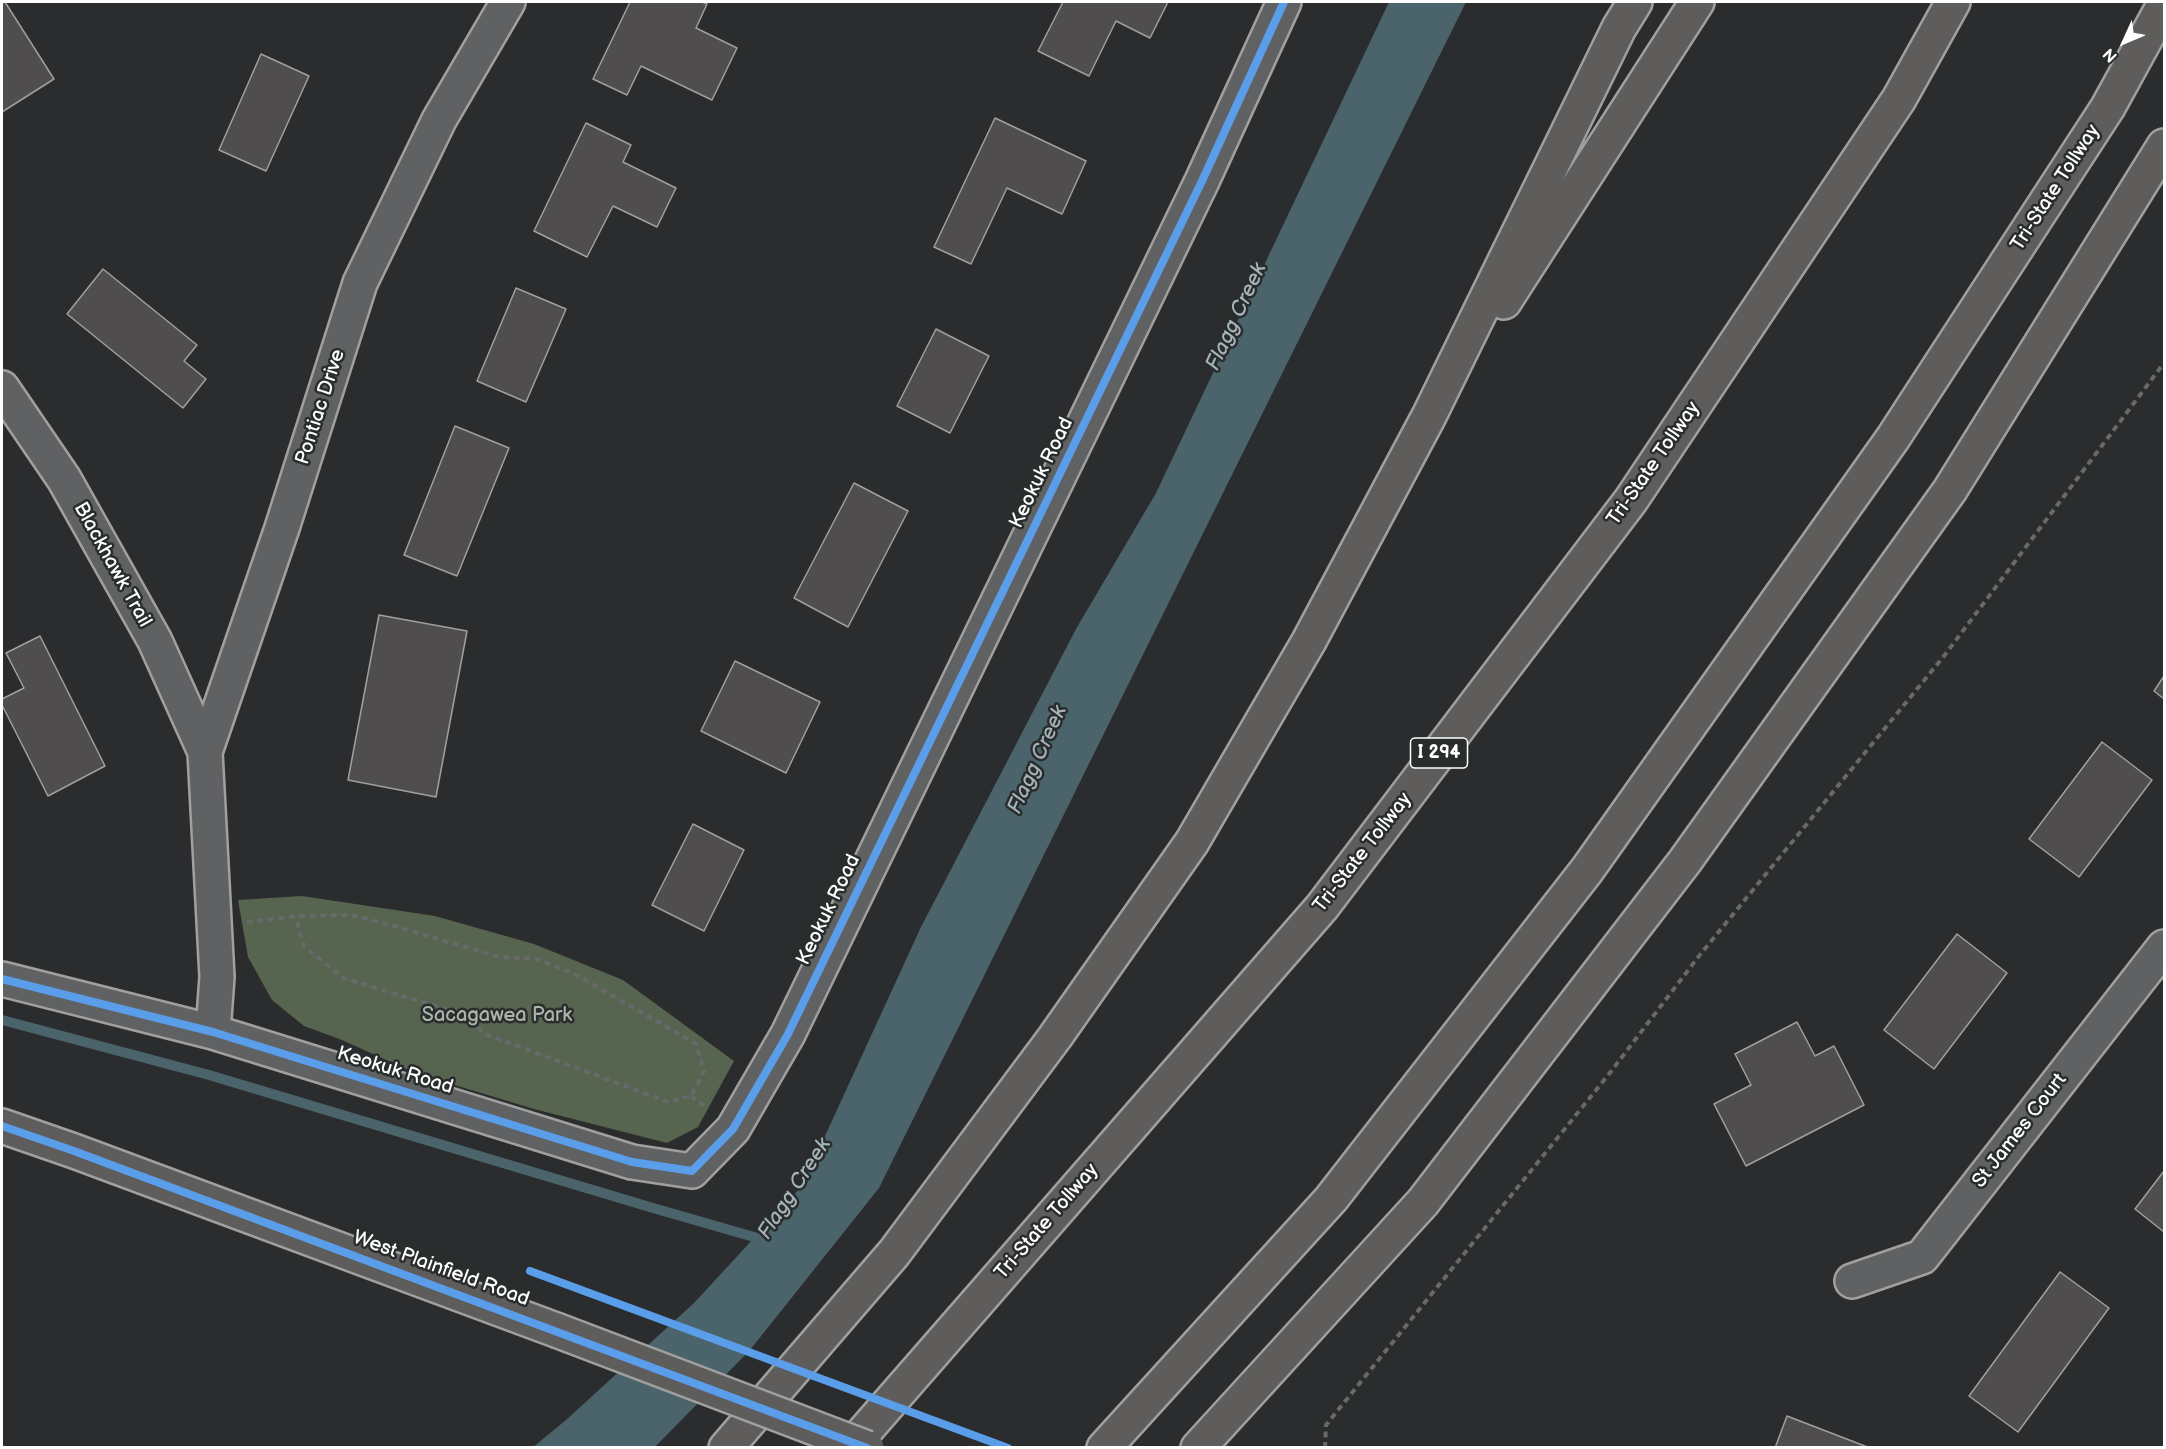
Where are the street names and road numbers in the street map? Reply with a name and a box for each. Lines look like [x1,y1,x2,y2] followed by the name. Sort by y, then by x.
[2006,120,2106,256] street label: Tri-State Tollway
[291,346,351,468] street label: Pontiac Drive
[1602,397,1706,531] street label: Tri-State Tollway
[1005,414,1079,532] street label: Keokuk Road
[68,498,156,632] street label: Blackhawk Trail
[1410,738,1468,768] road number: I 294
[1309,788,1417,918] street label: Tri-State Tollway
[792,851,866,969] street label: Keokuk Road
[334,1042,456,1100] street label: Keokuk Road
[1968,1069,2072,1193] street label: St James Court
[990,1159,1104,1285] street label: Tri-State Tollway
[350,1226,532,1312] street label: West Plainfield Road

